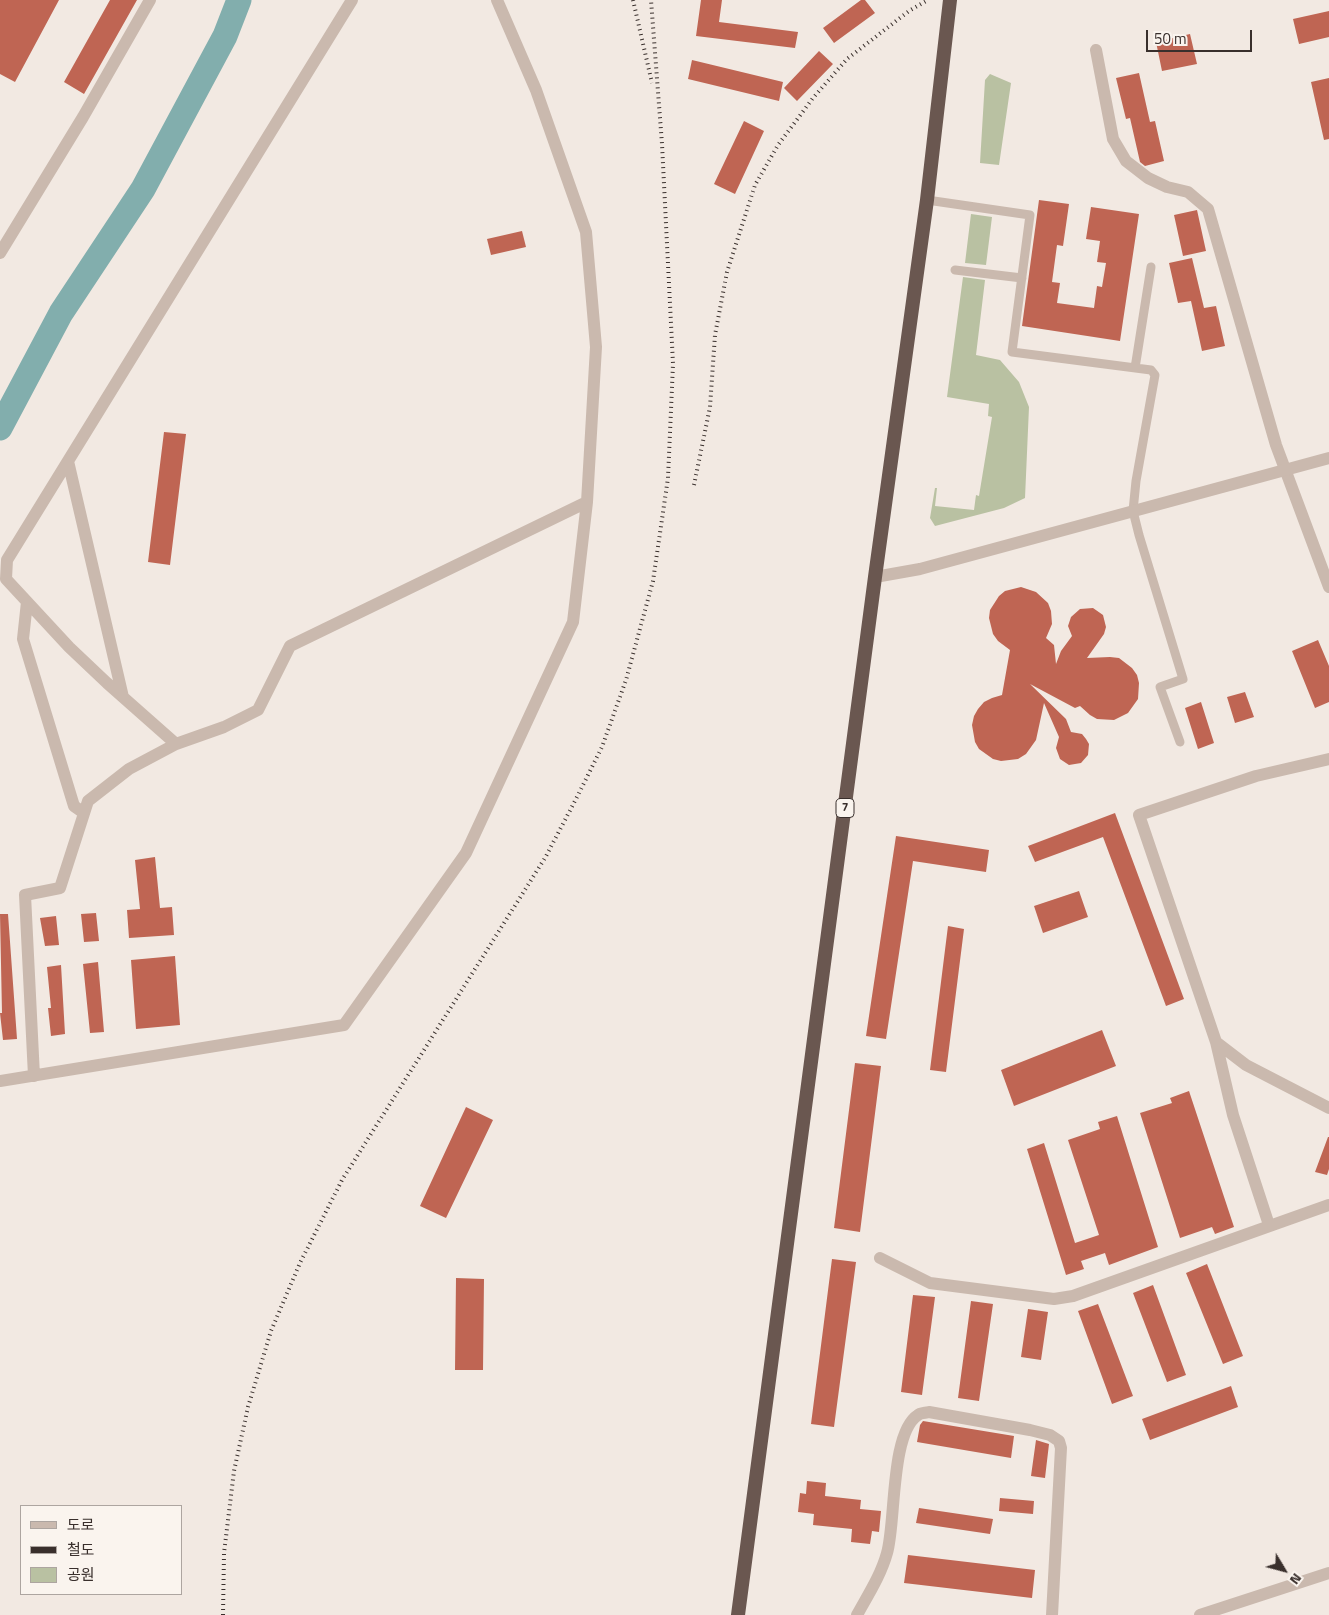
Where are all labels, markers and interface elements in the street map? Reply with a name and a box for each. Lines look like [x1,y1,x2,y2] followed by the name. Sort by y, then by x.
[1149,20,1255,52] scale bar
[1154,27,1187,50] text: 50 m
[836,798,854,818] road number: 7
[20,1505,182,1595] legend
[67,1513,95,1536] text: 도로
[67,1538,95,1561] text: 철도
[1259,1545,1309,1595] north arrow
[67,1563,95,1586] text: 공원
[1285,1569,1308,1590] text: N

